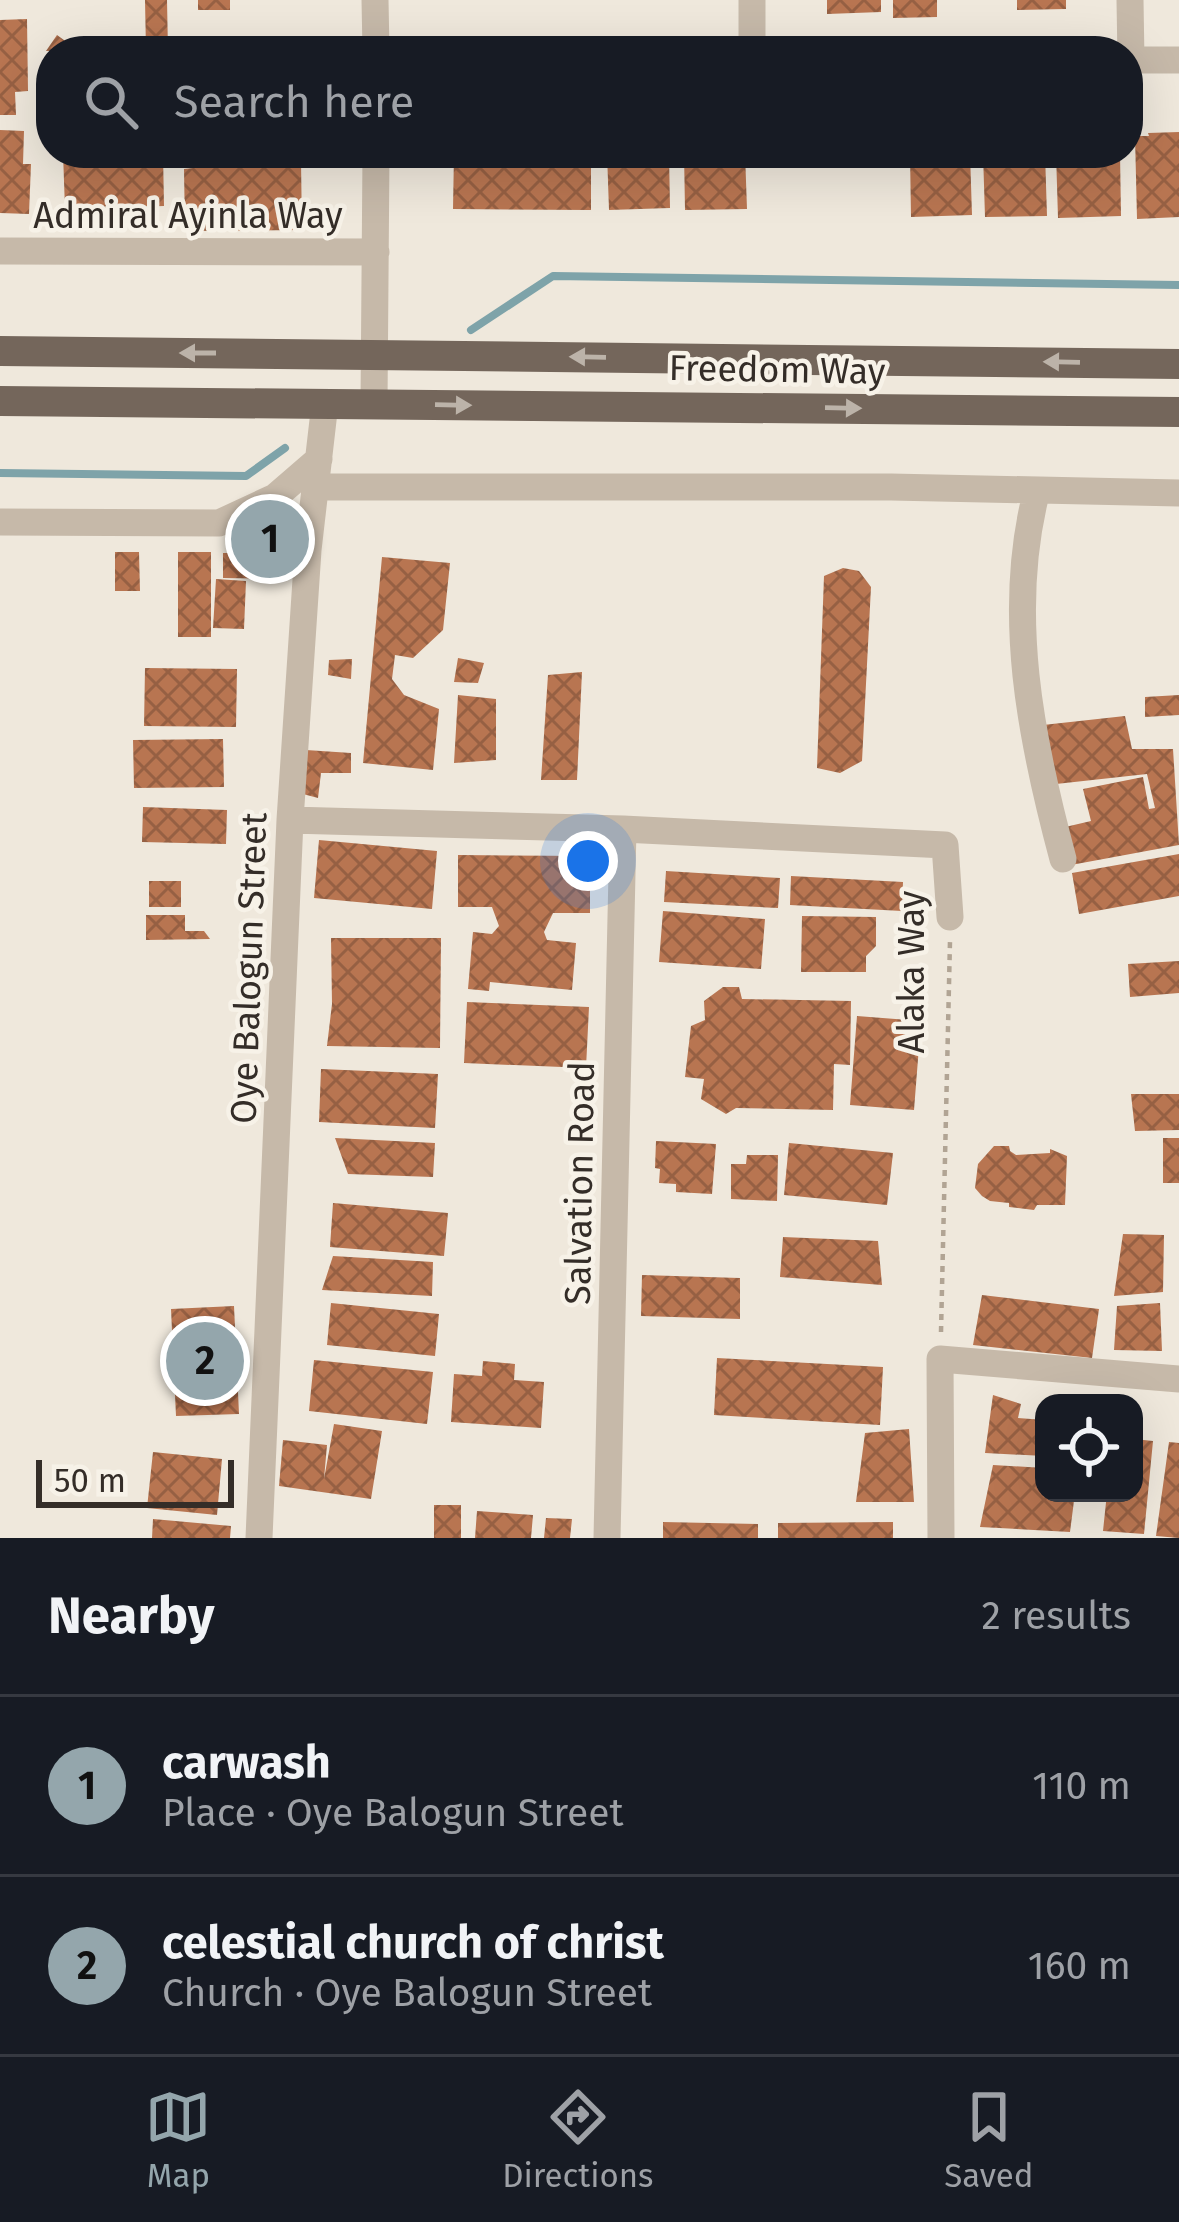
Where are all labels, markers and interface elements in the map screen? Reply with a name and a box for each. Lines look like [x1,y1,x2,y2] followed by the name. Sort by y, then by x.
[36,36,1143,168] search box
[78,69,144,135] icon: search
[174,75,414,129] text: Search here
[33,194,343,238] street label: Admiral Ayinla Way
[178,343,216,363] one-way arrow
[668,346,886,394] street label: Freedom Way
[568,347,606,367] one-way arrow
[1042,353,1080,372] one-way arrow
[435,395,473,414] one-way arrow
[825,399,863,418] one-way arrow
[231,494,309,584] pin: 1
[222,811,276,1125] street label: Oye Balogun Street
[558,831,618,891] your location
[890,890,934,1054] street label: Alaka Way
[556,1061,604,1305] street label: Salvation Road
[166,1316,244,1406] pin: 2
[1035,1394,1143,1502] map controls
[1035,1394,1143,1502] button: locate
[36,1454,234,1507] scale bar
[54,1461,126,1501] text: 50 m
[48,1585,214,1647] text: Nearby
[982,1593,1131,1639] text: 2 results
[162,1736,331,1790] text: carwash
[78,1763,96,1809] text: 1
[1032,1763,1131,1809] text: 110 m
[162,1790,624,1836] text: Place · Oye Balogun Street
[162,1916,664,1970] text: celestial church of christ
[77,1943,97,1989] text: 2
[1028,1943,1131,1989] text: 160 m
[162,1970,652,2016] text: Church · Oye Balogun Street
[145,2084,211,2196] tab: Map
[502,2084,654,2196] tab: Directions
[944,2084,1034,2196] tab: Saved

